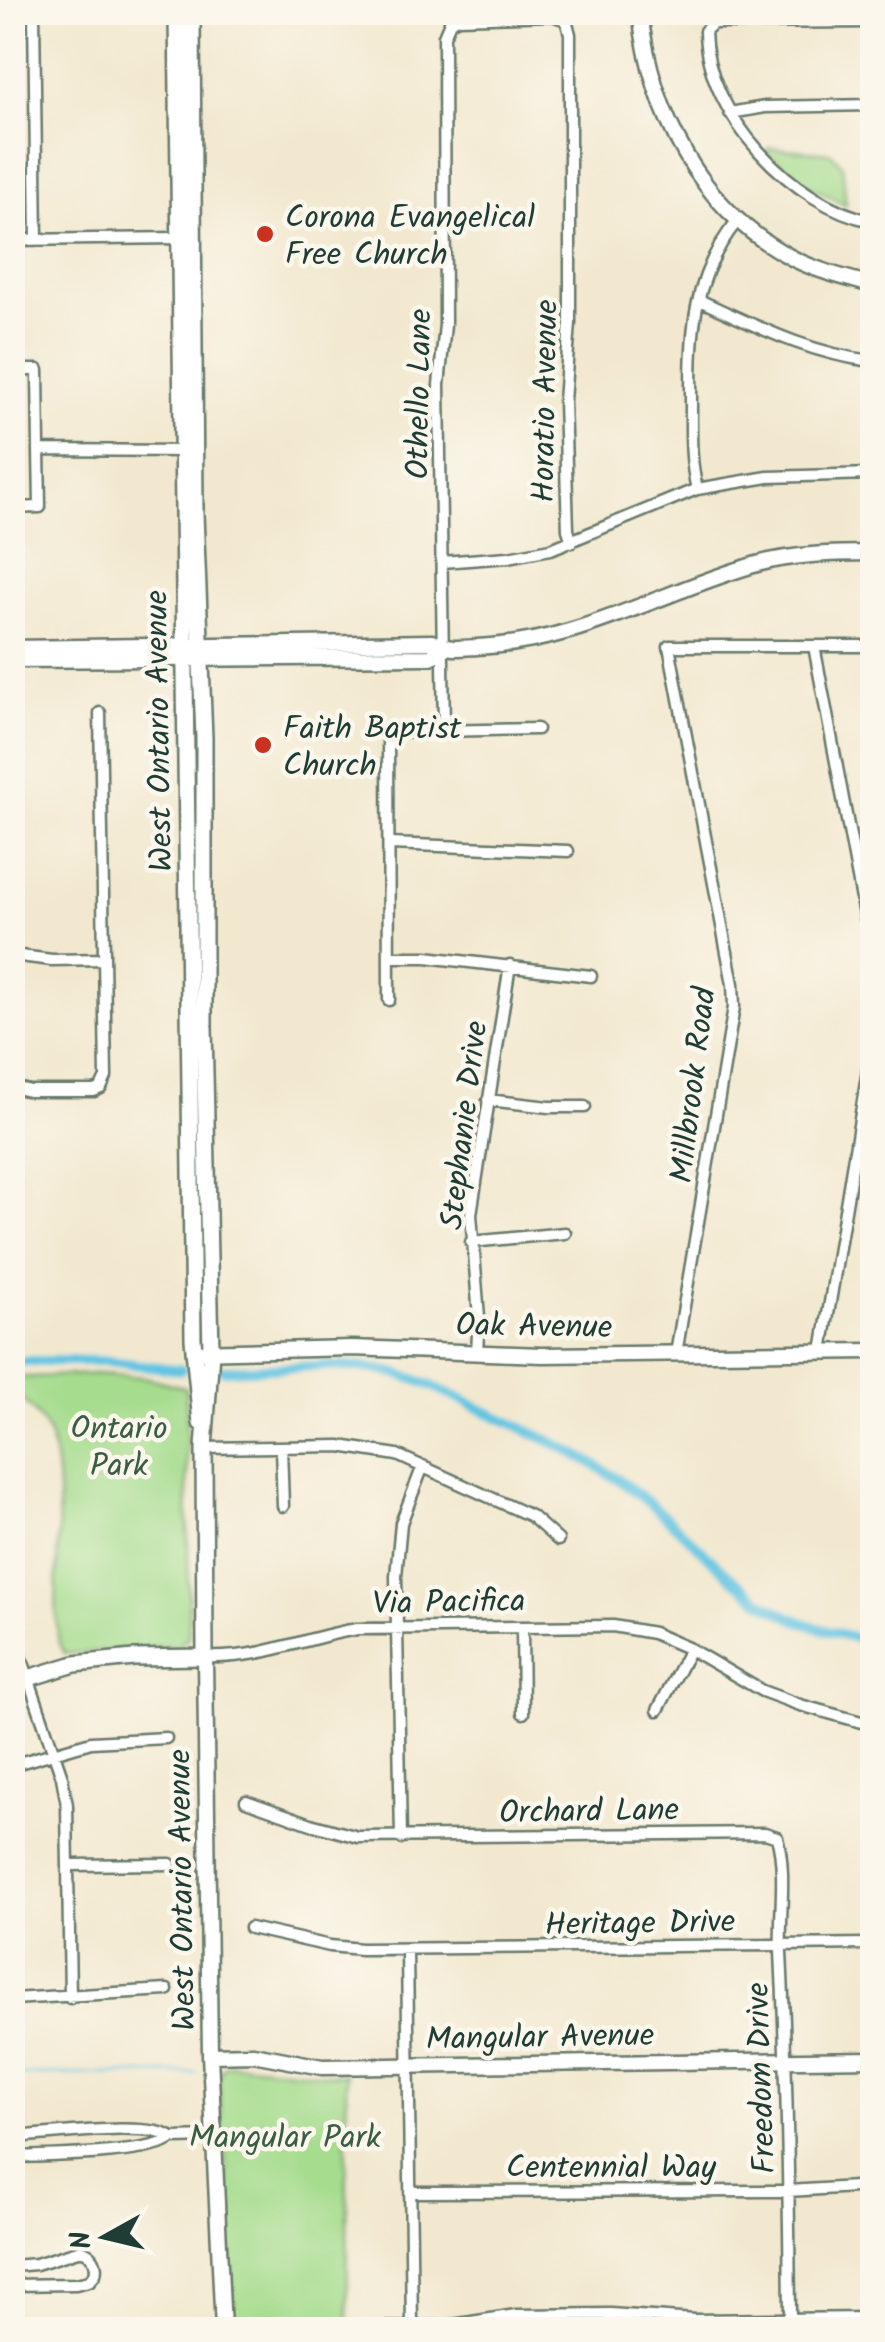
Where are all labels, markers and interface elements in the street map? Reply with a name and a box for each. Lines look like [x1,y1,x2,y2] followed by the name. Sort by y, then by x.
[285,193,535,281] place label: Corona Evangelical Free Church
[254,223,276,245] marker: Corona Evangelical Free Church
[519,299,574,503] street label: Horatio Avenue
[394,308,447,480] street label: Othello Lane
[133,589,188,872] street label: West Ontario Avenue
[283,704,462,792] place label: Faith Baptist Church
[252,734,274,756] marker: Faith Baptist Church
[657,983,732,1186] street label: Millbrook Road
[427,1018,504,1233] street label: Stephanie Drive
[455,1301,613,1354] street label: Oak Avenue
[71,1404,167,1492] park label: Ontario Park
[372,1577,526,1630] street label: Via Pacifica
[156,1748,211,2031] street label: West Ontario Avenue
[499,1785,679,1840] street label: Orchard Lane
[544,1897,736,1952] street label: Heritage Drive
[734,1981,791,2175] street label: Freedom Drive
[425,2011,655,2066] street label: Mangular Avenue
[189,2113,382,2164] park label: Mangular Park
[506,2143,717,2194] street label: Centennial Way
[55,2187,155,2287] north arrow
[59,2228,106,2252] text: N

